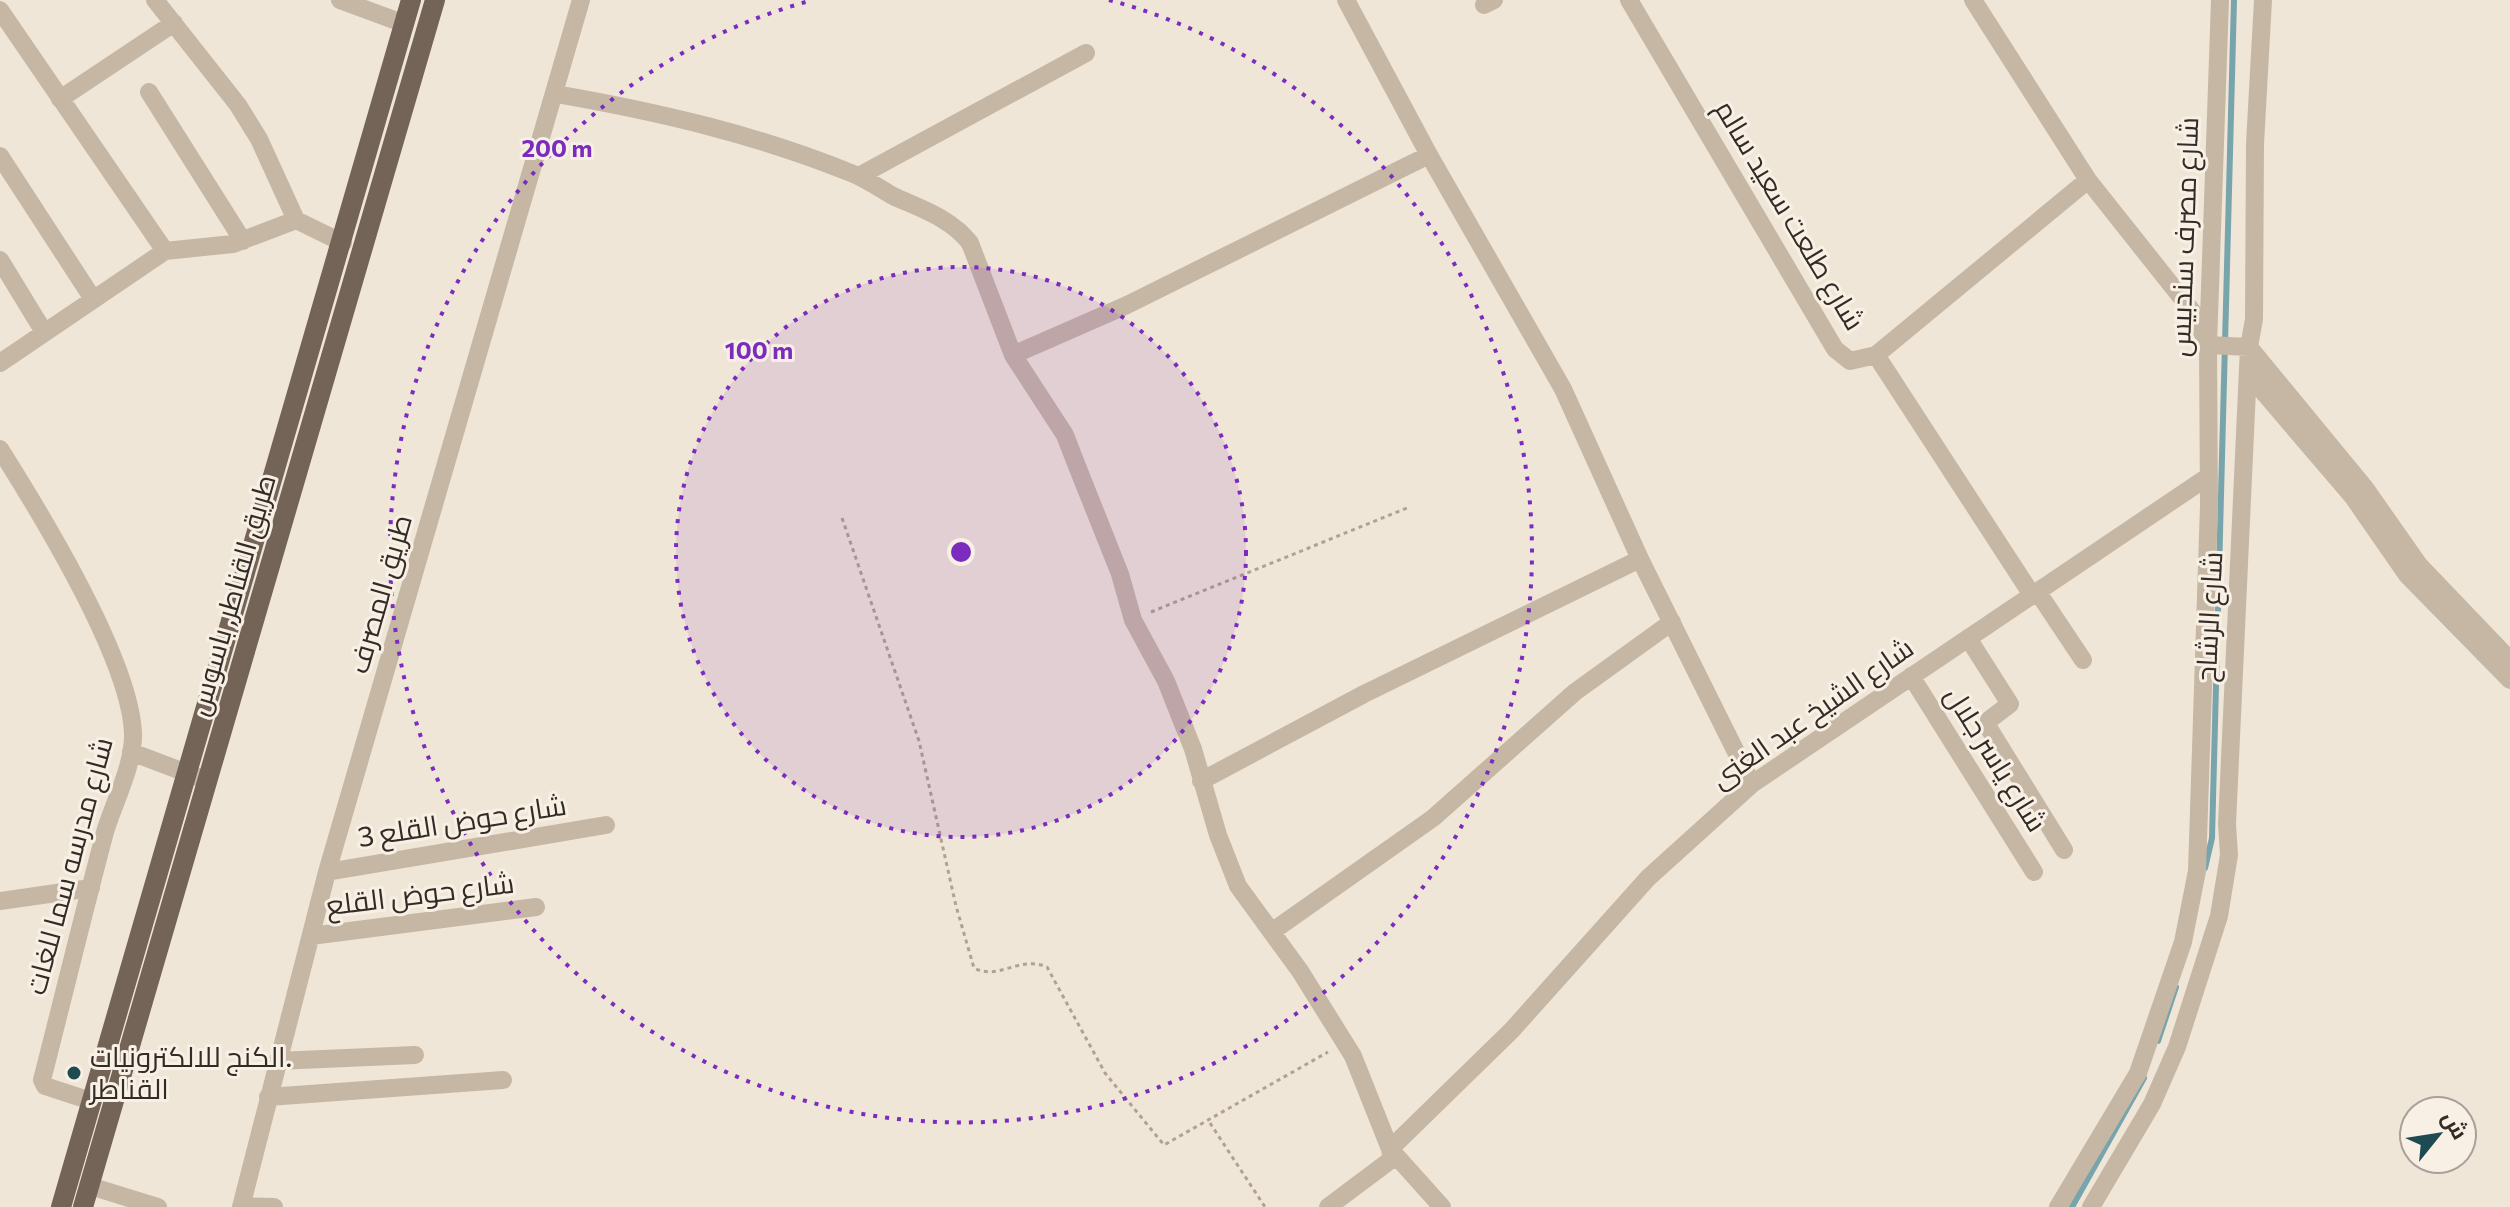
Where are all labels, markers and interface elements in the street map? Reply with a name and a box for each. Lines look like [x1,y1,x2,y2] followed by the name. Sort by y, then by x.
[1705,93,1873,338] street label: شارع طلعت سعيد سالم
[2162,116,2207,358] street label: شارع مصرف سندبيس
[522,133,592,162] text: 200 m
[725,335,793,364] text: 100 m
[180,470,283,719] street label: طريق القناطر, باسوس
[340,510,419,677] street label: طريق المصرف
[947,538,975,566] centre of rings
[2188,551,2231,683] street label: شارع الرشاح
[1704,630,1921,797] street label: شارع الشيخ عبد الغنى
[1936,680,2055,839] street label: شارع ياسر جلال
[17,733,122,999] street label: شارع مدرسه سما للغات
[355,787,569,856] street label: شارع حوض القلع 3
[324,865,516,924] street label: شارع حوض القلع
[88,1039,292,1105] place label: الكنج للالكترونيات. القناطر
[65,1064,83,1082] marker: الكنج للالكترونيات. القناطر
[2398,1095,2478,1175] north arrow
[2436,1106,2475,1144] text: ش

